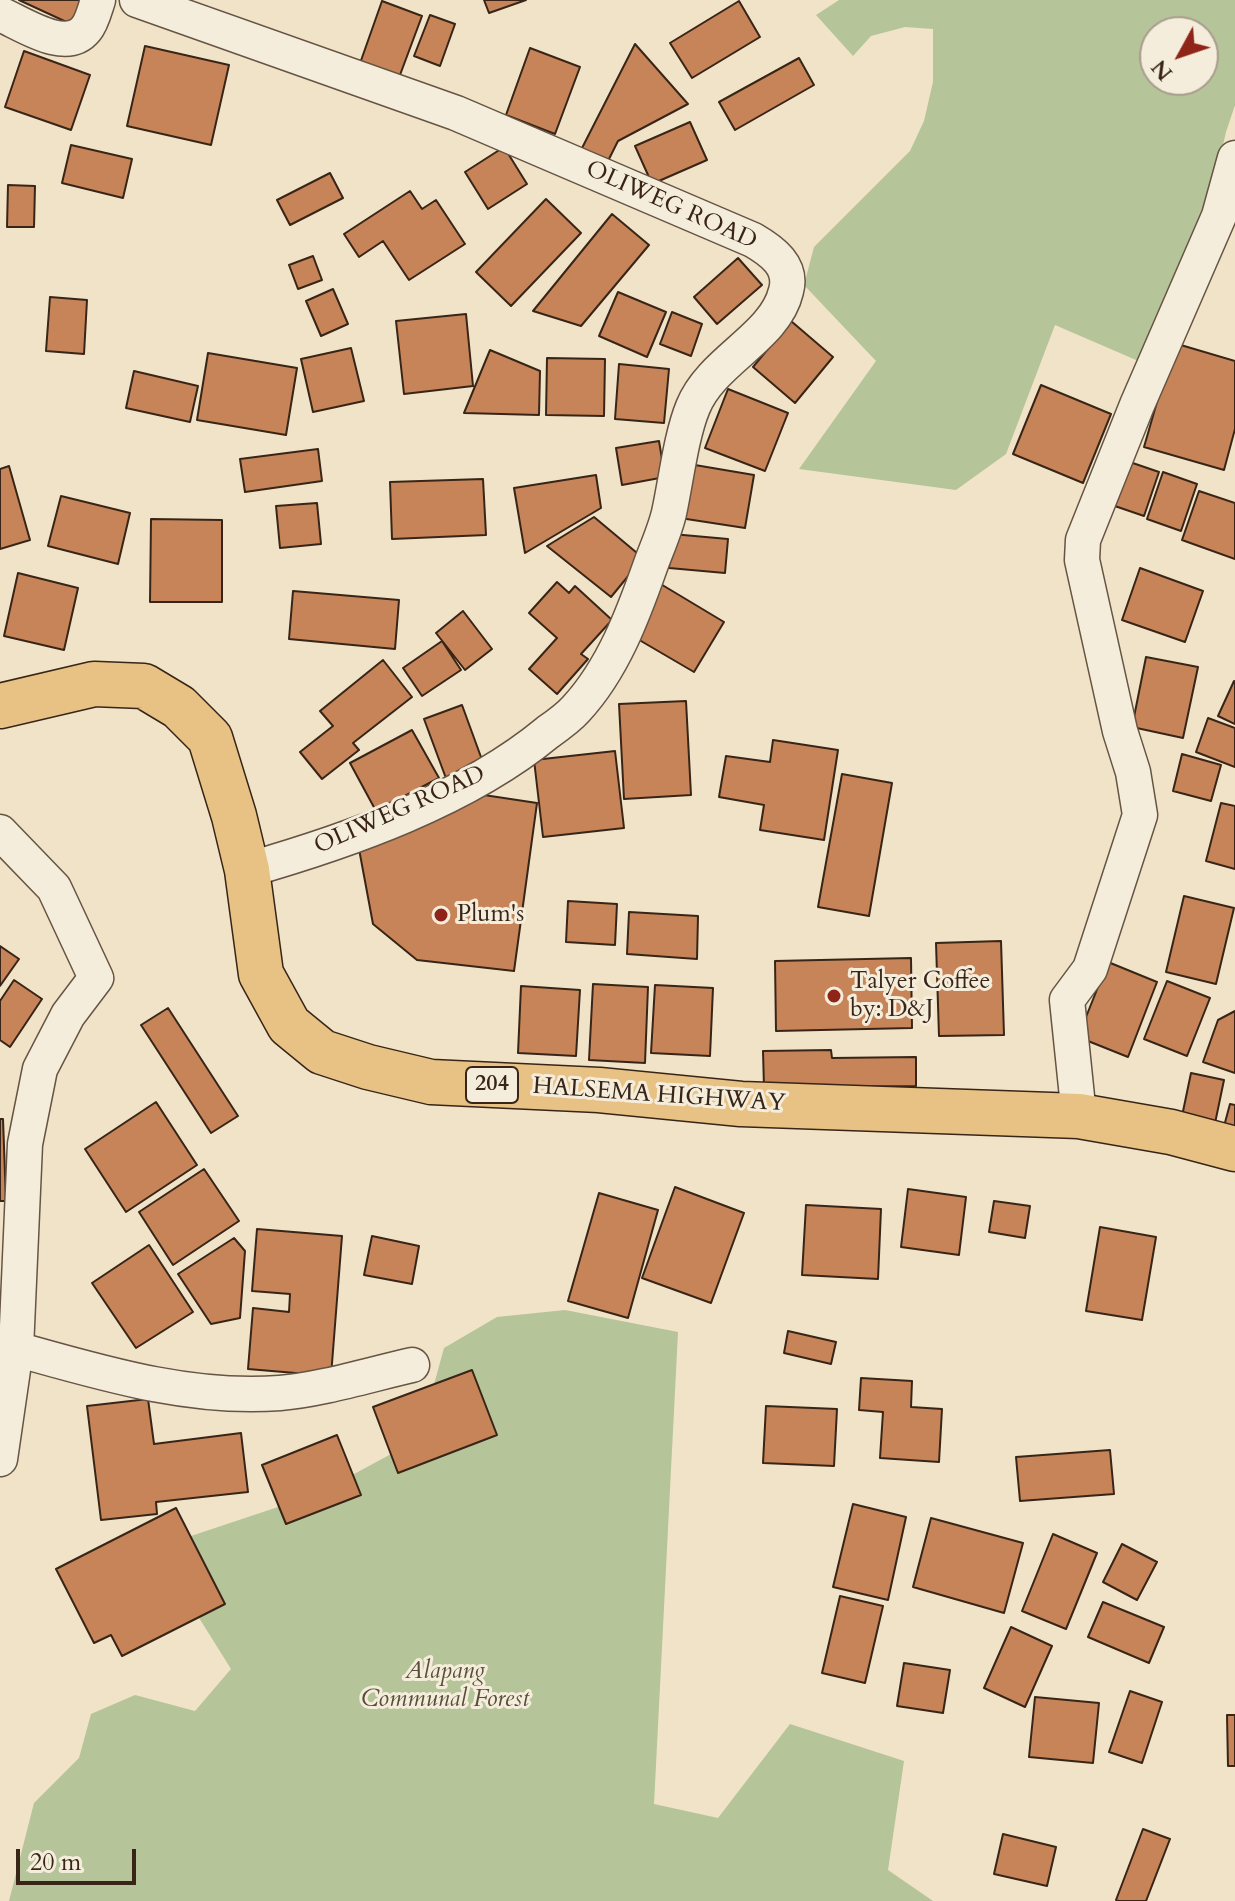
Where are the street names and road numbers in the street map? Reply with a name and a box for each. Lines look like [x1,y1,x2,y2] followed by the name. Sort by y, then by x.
[581,155,761,257] street label: OLIWEG ROAD
[310,760,490,862] street label: OLIWEG ROAD
[466,1067,518,1103] road number: 204
[532,1073,786,1119] street label: HALSEMA HIGHWAY

